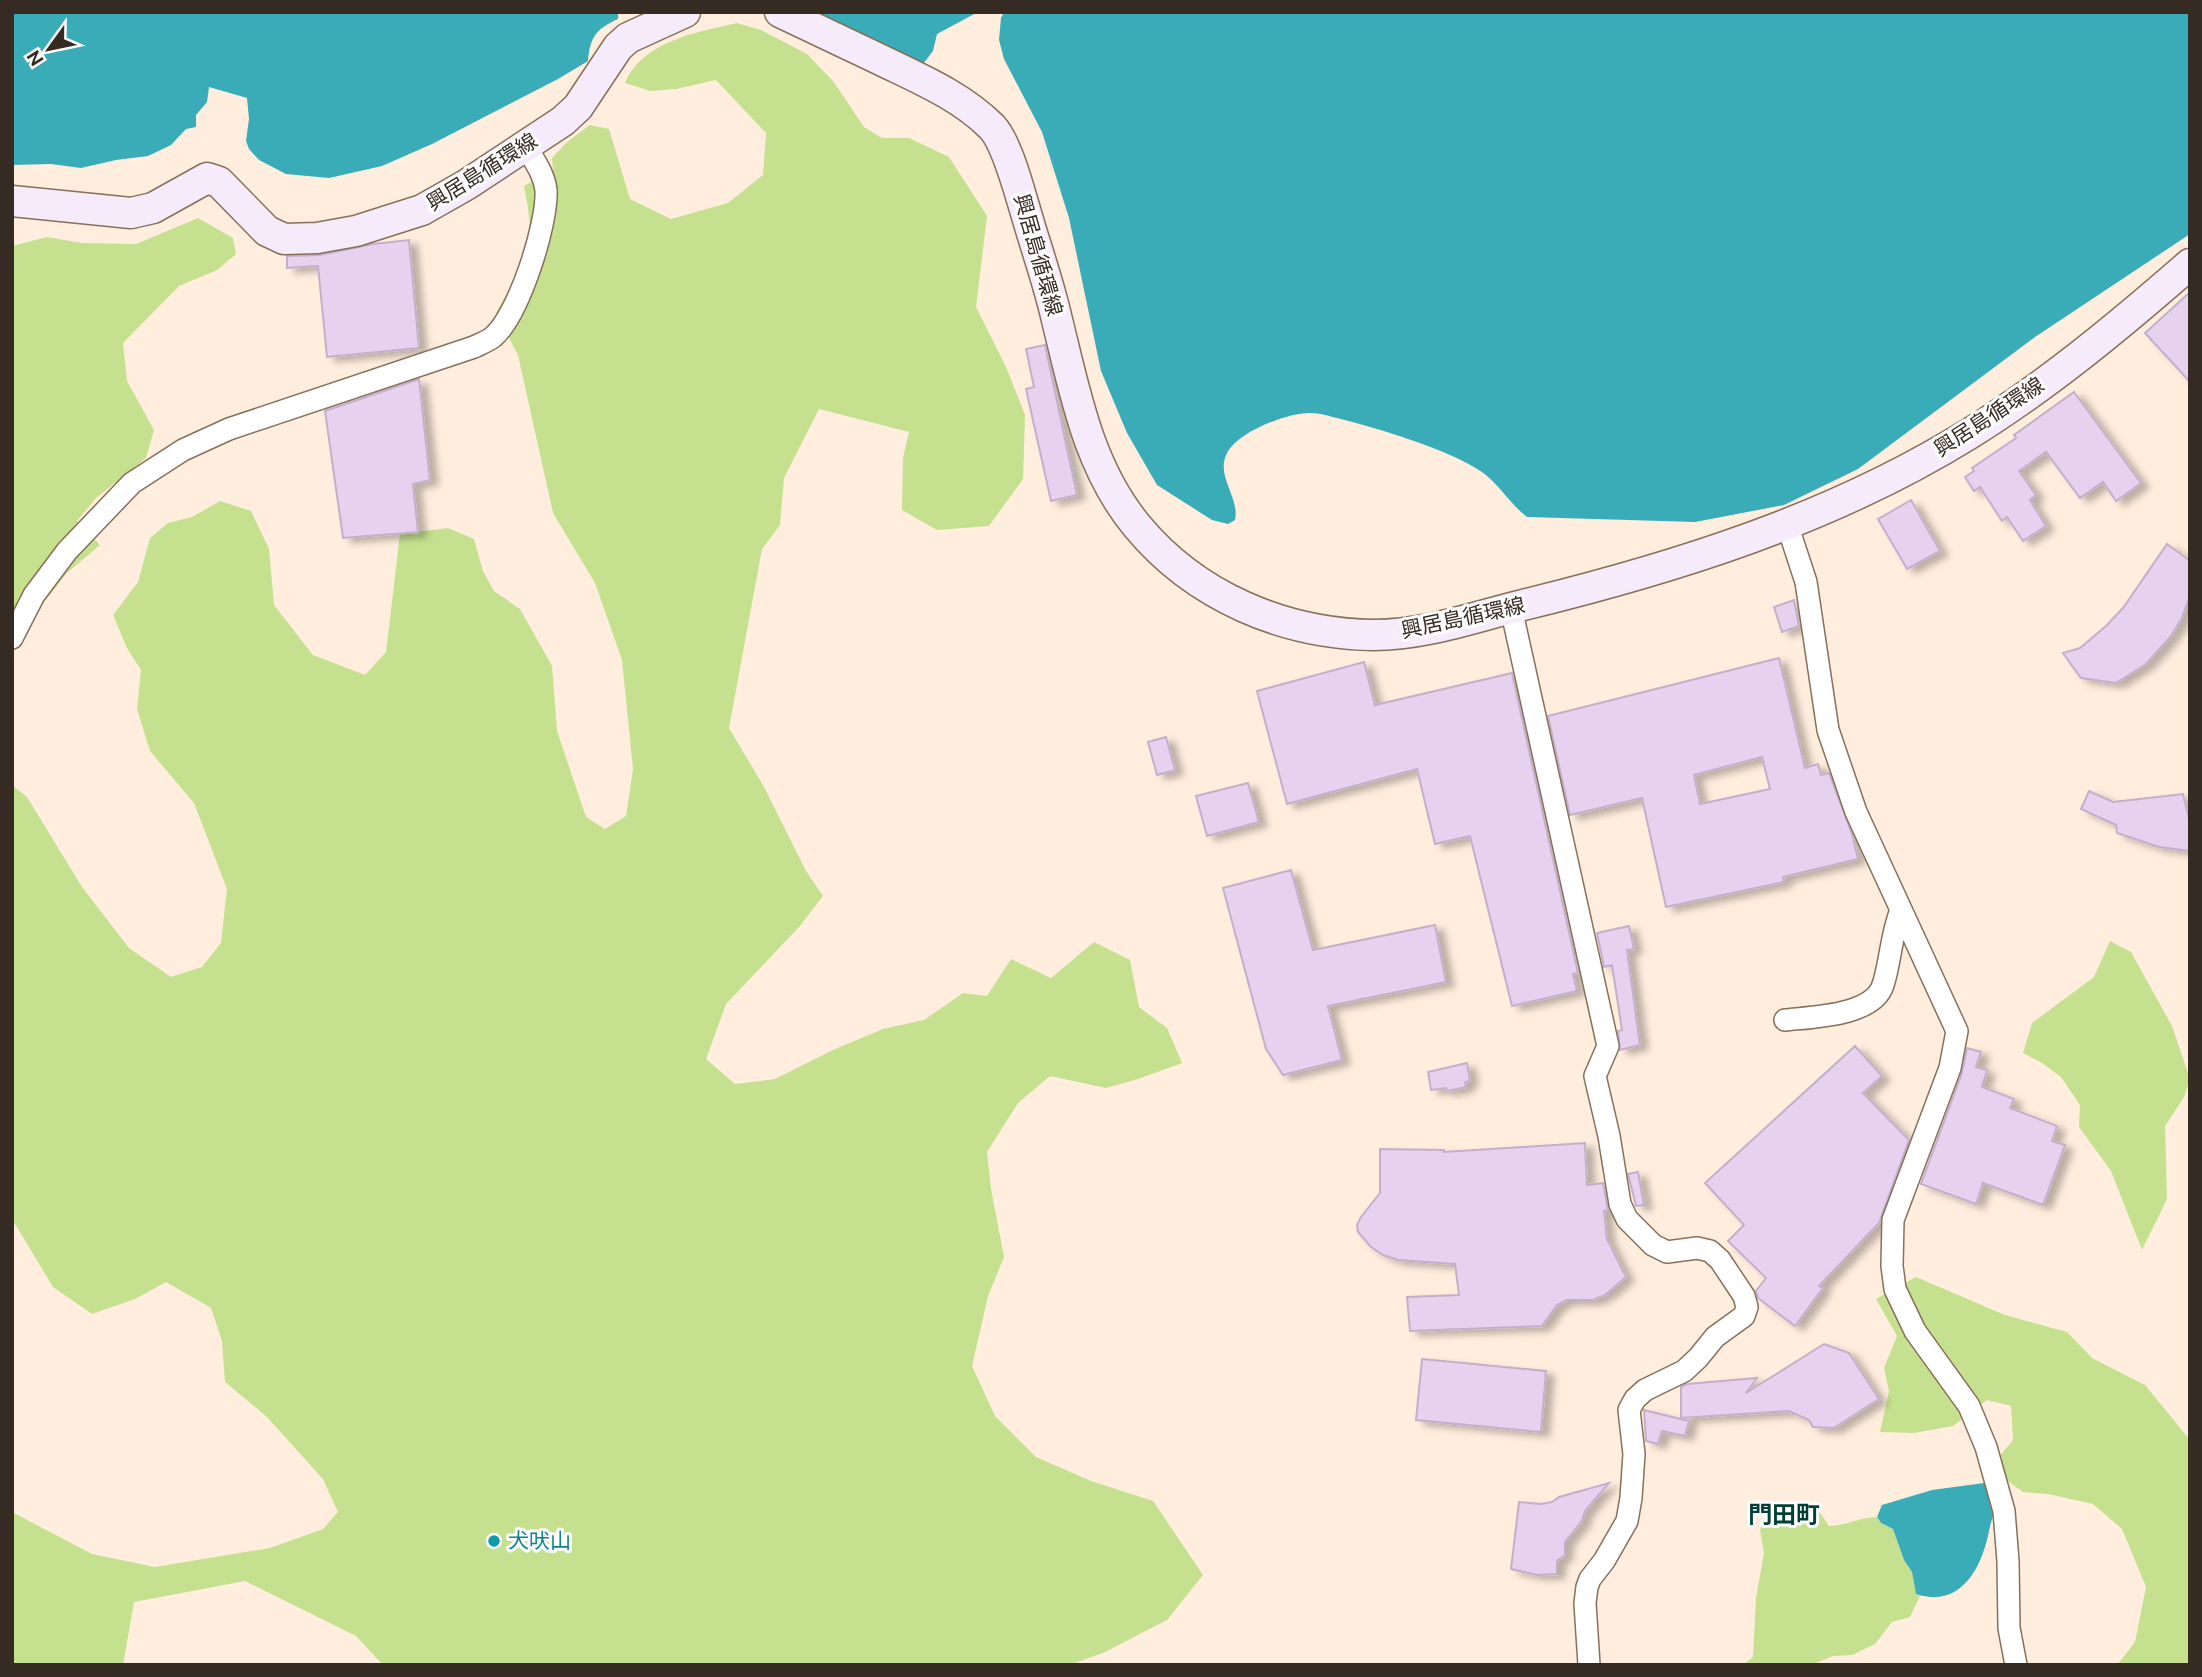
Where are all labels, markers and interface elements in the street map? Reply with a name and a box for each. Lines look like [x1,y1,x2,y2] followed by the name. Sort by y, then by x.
[14,14,84,84] north arrow
[22,46,48,70] text: N
[422,128,541,215] street label: 興居島循環線
[1010,191,1068,319] street label: 興居島循環線
[1929,372,2048,461] street label: 興居島循環線
[1399,592,1527,642] street label: 興居島循環線
[1748,1501,1820,1528] district label: 門田町
[508,1528,571,1552] place label: 犬吠山
[486,1533,502,1549] marker: 犬吠山

